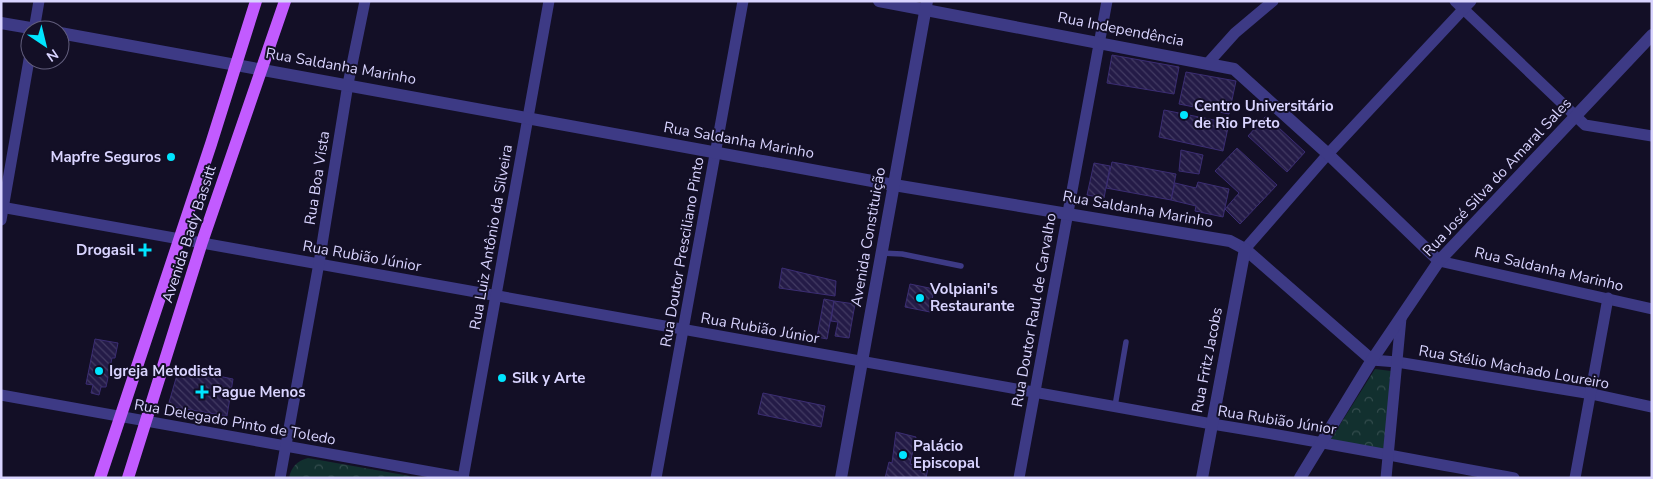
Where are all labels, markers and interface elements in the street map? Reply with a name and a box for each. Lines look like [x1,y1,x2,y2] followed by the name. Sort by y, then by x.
[1056,7,1186,51] street label: Rua Independência
[20,20,70,70] north arrow
[264,43,418,89] street label: Rua Saldanha Marinho
[42,44,62,66] text: N
[1418,93,1576,261] street label: Rua José Silva do Amaral Sales
[1194,96,1334,133] place label: Centro Universitário de Rio Preto
[1178,109,1190,121] marker: Centro Universitário de Rio Preto
[662,117,816,163] street label: Rua Saldanha Marinho
[300,130,334,226] street label: Rua Boa Vista
[465,143,517,331] street label: Rua Luiz Antônio da Silveira
[50,147,161,167] place label: Mapfre Seguros
[165,151,177,163] marker: Mapfre Seguros
[655,155,709,349] street label: Rua Doutor Presciliano Pinto
[157,162,221,305] street label: Avenida Bady Bassitt
[846,166,890,308] street label: Avenida Constituição
[1061,186,1215,232] street label: Rua Saldanha Marinho
[1007,211,1061,409] street label: Rua Doutor Raul de Carvalho
[301,236,423,276] street label: Rua Rubião Júnior
[76,240,135,260] place label: Drogasil
[1473,242,1625,296] street label: Rua Saldanha Marinho
[139,244,151,256] marker: Drogasil
[929,279,1015,316] place label: Volpiani's Restaurante
[914,292,926,304] marker: Volpiani's Restaurante
[1187,306,1227,414] street label: Rua Fritz Jacobs
[699,308,821,348] street label: Rua Rubião Júnior
[1417,340,1611,394] street label: Rua Stélio Machado Loureiro
[109,361,222,381] place label: Igreja Metodista
[93,365,105,377] marker: Igreja Metodista
[512,368,585,388] place label: Silk y Arte
[496,372,508,384] marker: Silk y Arte
[212,382,305,402] place label: Pague Menos
[196,386,208,398] marker: Pague Menos
[133,394,337,450] street label: Rua Delegado Pinto de Toledo
[1216,401,1338,439] street label: Rua Rubião Júnior
[913,436,980,473] place label: Palácio Episcopal
[897,449,909,461] marker: Palácio Episcopal

